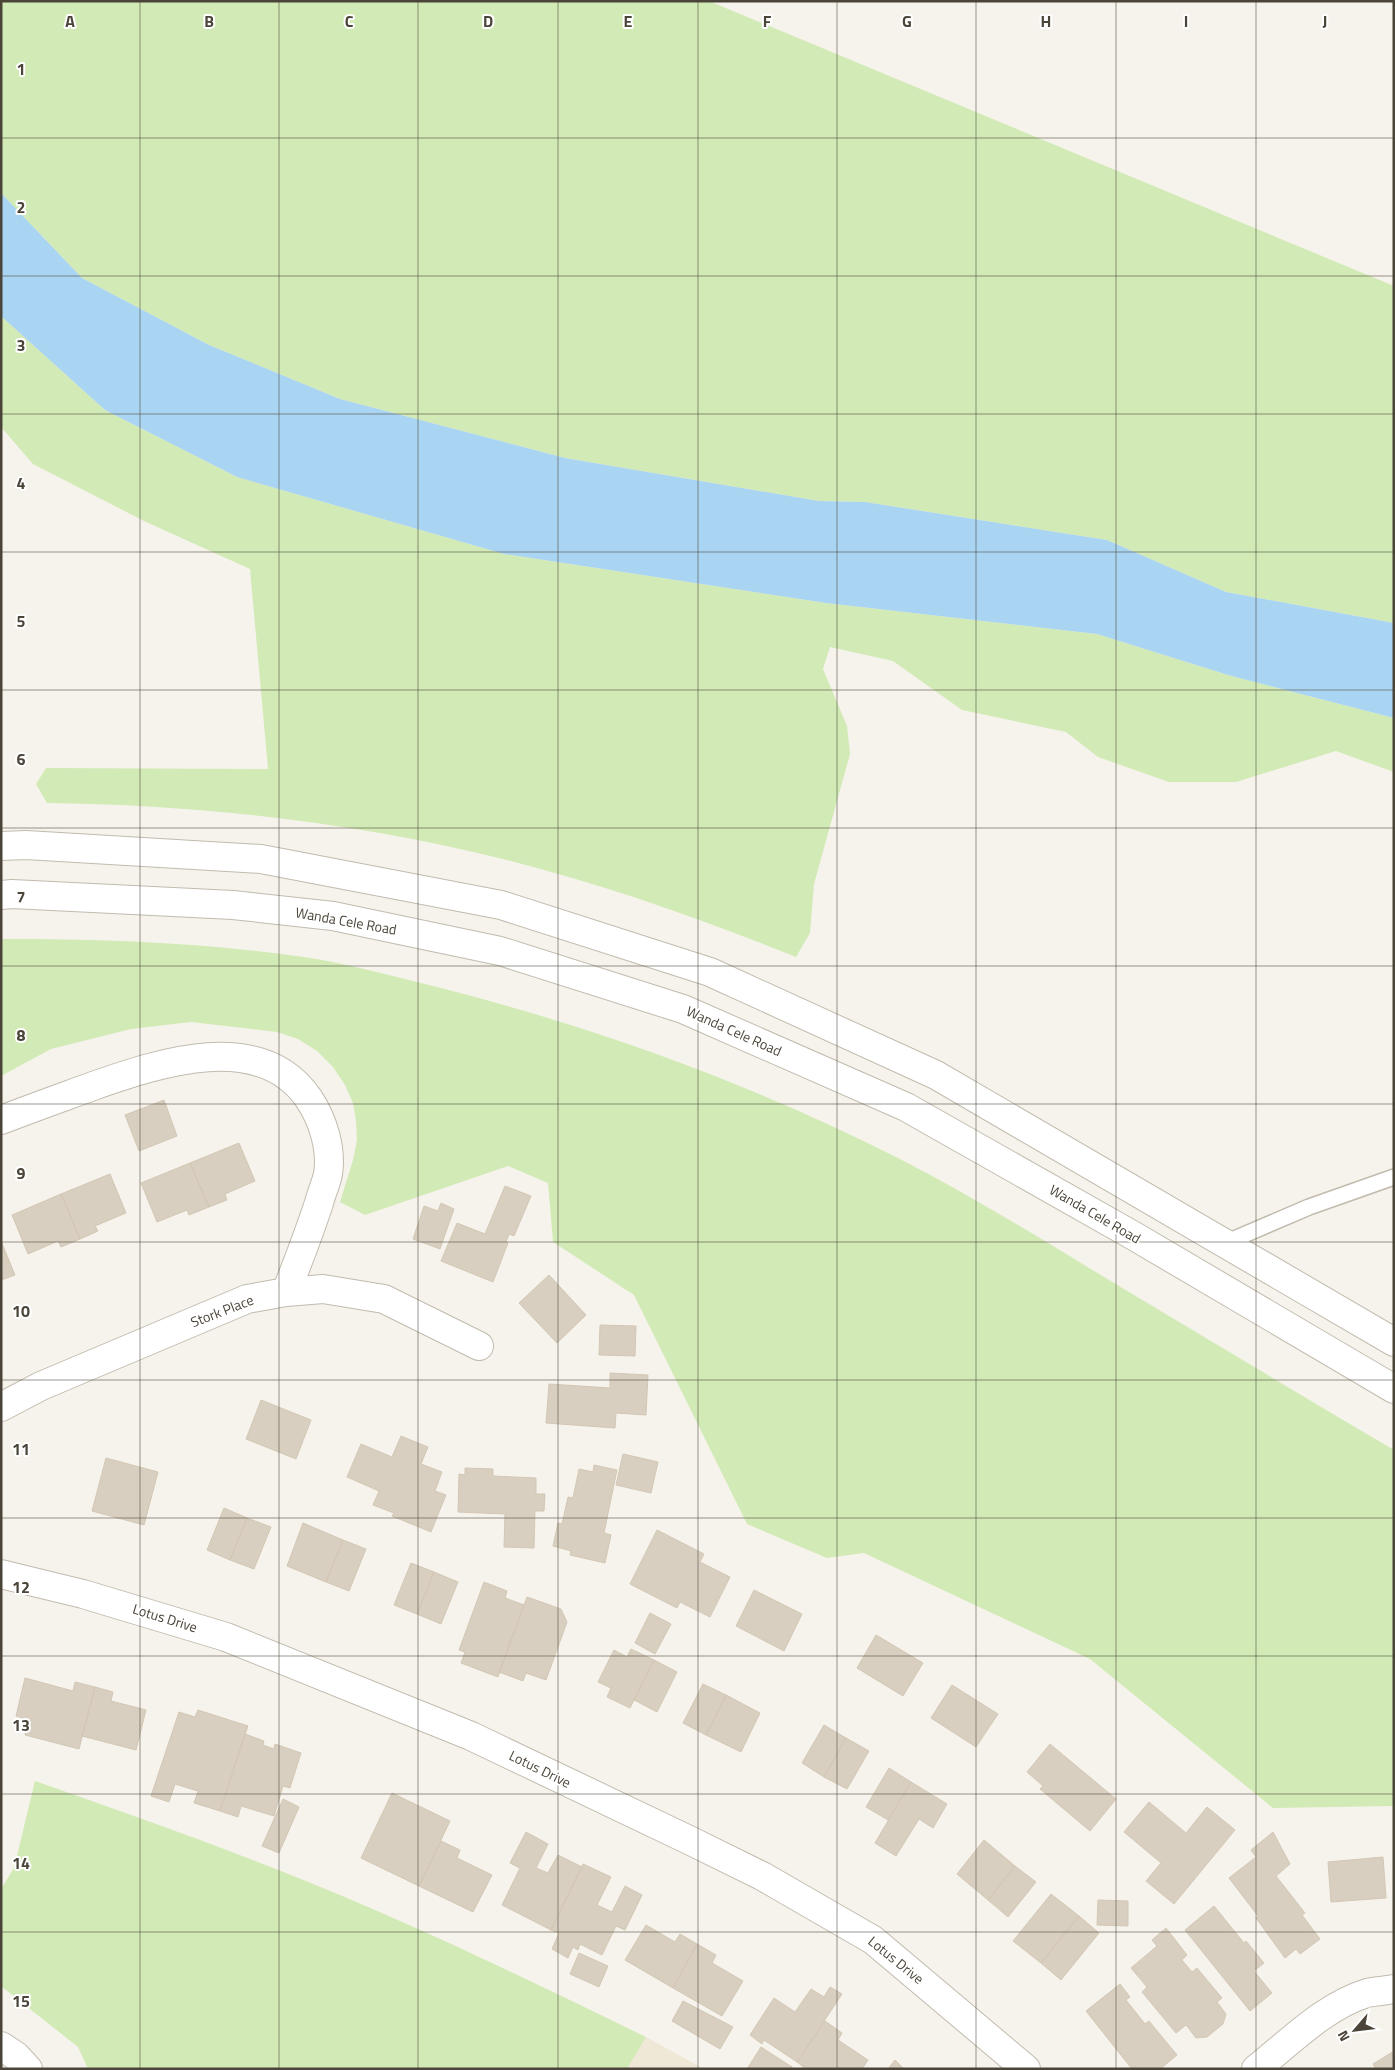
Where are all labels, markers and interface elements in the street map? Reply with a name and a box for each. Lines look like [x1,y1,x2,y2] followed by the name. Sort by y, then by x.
[65,9,75,33] text: A
[204,9,214,33] text: B
[345,9,354,33] text: C
[483,9,493,33] text: D
[624,9,633,33] text: E
[763,9,772,33] text: F
[902,9,912,33] text: G
[1041,9,1051,33] text: H
[1184,9,1188,33] text: I
[1323,9,1327,33] text: J
[17,57,25,81] text: 1
[17,195,25,219] text: 2
[17,333,25,357] text: 3
[17,471,26,495] text: 4
[17,609,26,633] text: 5
[17,747,26,771] text: 6
[17,885,25,909] text: 7
[294,901,398,940] street label: Wanda Cele Road
[683,1000,785,1061] street label: Wanda Cele Road
[17,1023,26,1047] text: 8
[17,1161,26,1185] text: 9
[1046,1179,1145,1248] street label: Wanda Cele Road
[187,1289,256,1332] street label: Stork Place
[12,1299,30,1323] text: 10
[12,1437,30,1461] text: 11
[12,1575,30,1599] text: 12
[130,1598,200,1637] street label: Lotus Drive
[12,1713,30,1737] text: 13
[506,1745,575,1793] street label: Lotus Drive
[12,1851,30,1875] text: 14
[864,1931,929,1989] street label: Lotus Drive
[12,1989,30,2013] text: 15
[1330,2005,1380,2055] north arrow
[1332,2027,1355,2046] text: N

